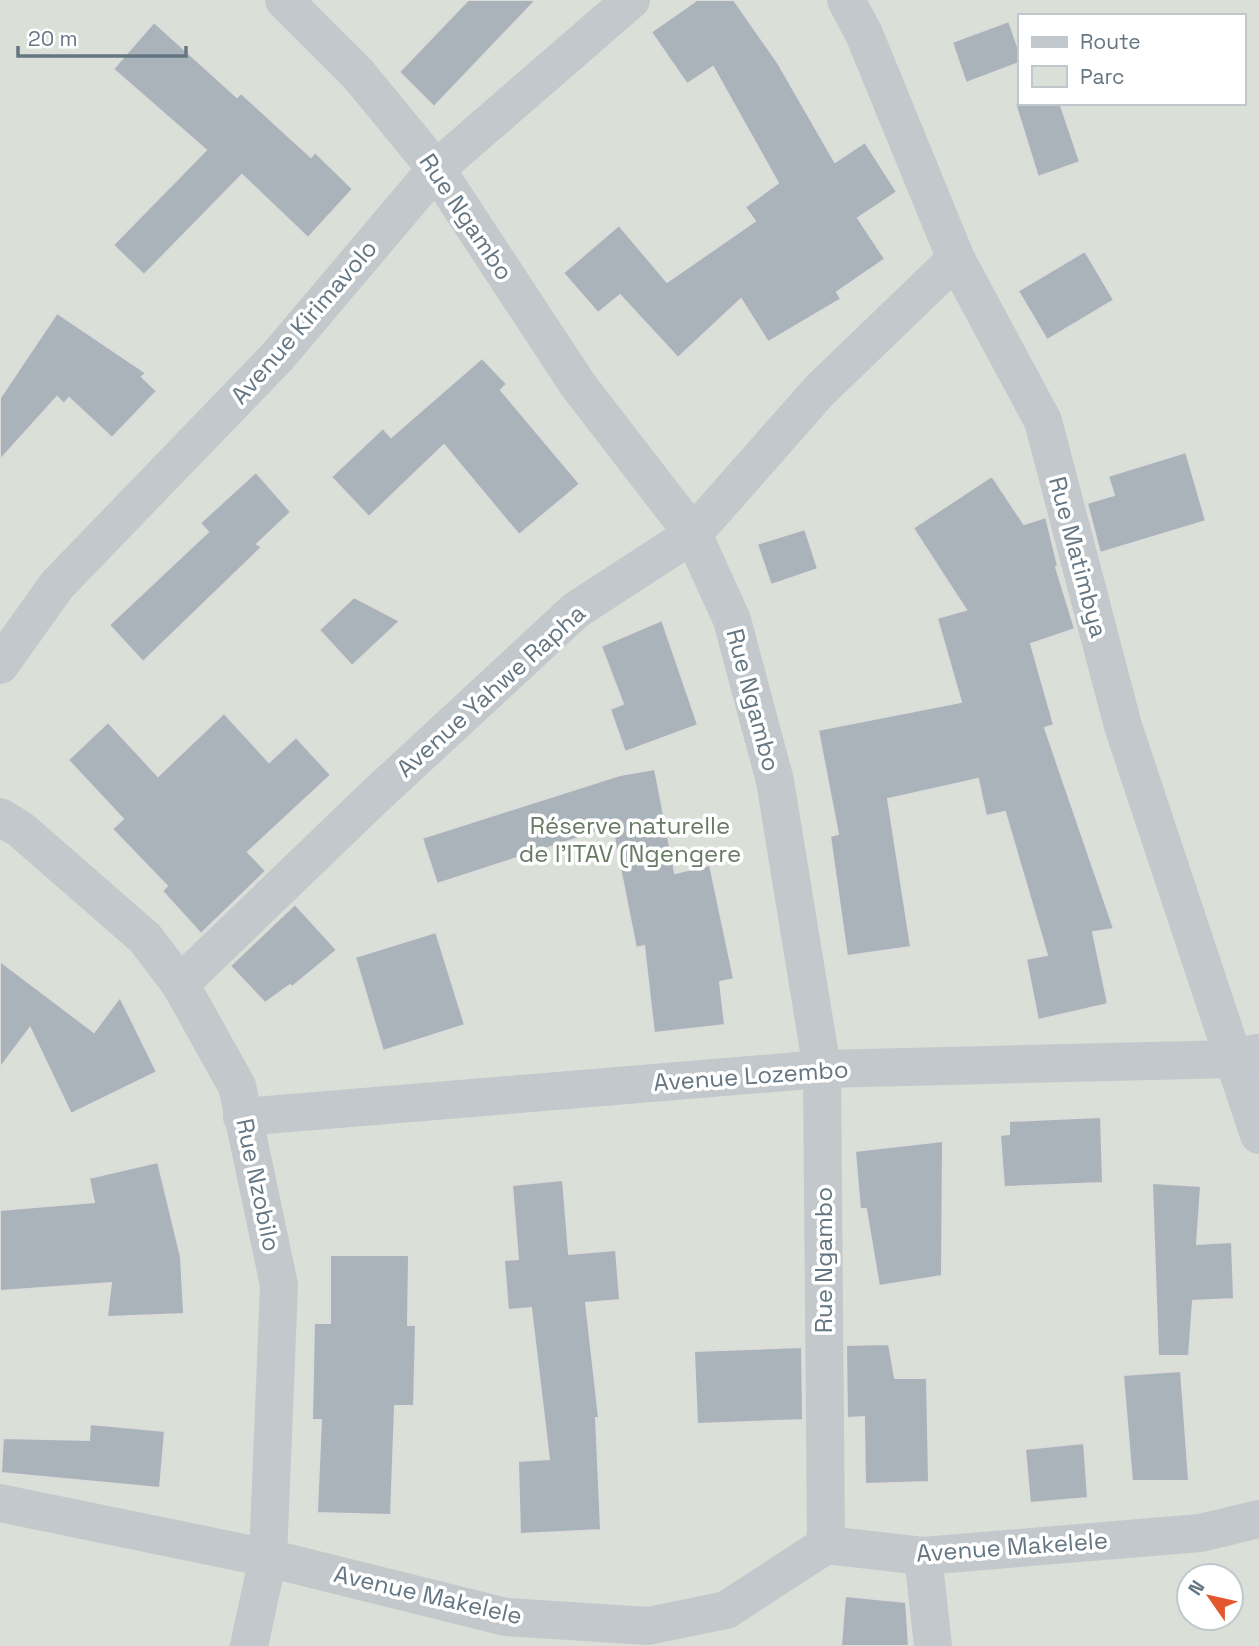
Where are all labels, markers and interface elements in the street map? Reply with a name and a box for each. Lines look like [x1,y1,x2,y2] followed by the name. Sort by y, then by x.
[18,14,186,58] scale bar
[1018,14,1245,105] legend
[28,25,78,52] text: 20 m
[1080,28,1141,55] text: Route
[1080,63,1125,90] text: Parc
[413,147,520,286] street label: Rue Ngambo
[224,233,384,410] street label: Avenue Kirimavolo
[1042,473,1115,641] street label: Rue Matimbya
[390,597,592,784] street label: Avenue Yahwe Rapha
[720,625,787,775] street label: Rue Ngambo
[519,810,741,869] park label: Réserve naturelle de l'ITAV (Ngengere
[652,1053,850,1098] street label: Avenue Lozembo
[229,1116,288,1254] street label: Rue Nzobilo
[808,1187,839,1333] street label: Rue Ngambo
[915,1524,1109,1569] street label: Avenue Makelele
[331,1558,525,1631] street label: Avenue Makelele
[1175,1562,1245,1632] north arrow
[1182,1576,1210,1600] text: N

